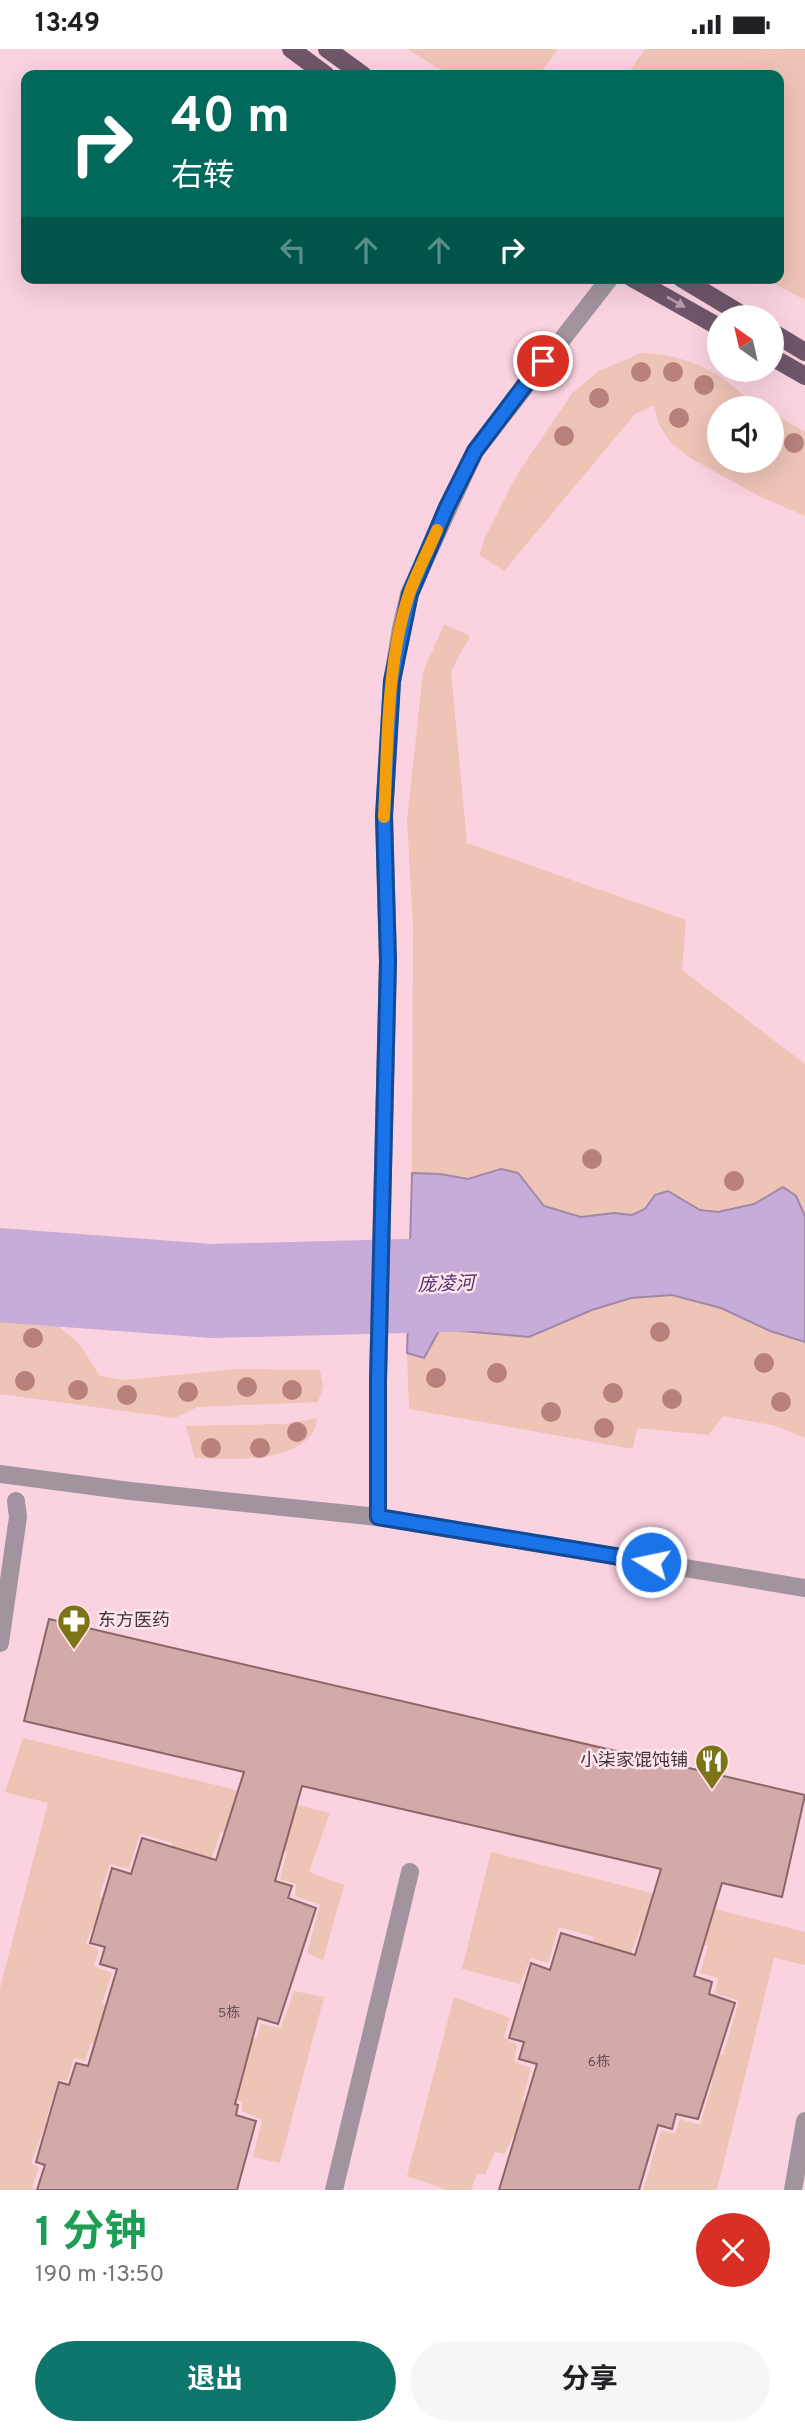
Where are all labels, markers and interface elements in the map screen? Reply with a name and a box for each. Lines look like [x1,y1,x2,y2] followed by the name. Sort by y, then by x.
[35,8,100,41] text: 13:49
[171,88,290,150] text: 40 m
[56,98,147,189] icon: right
[171,158,235,198] text: 右转
[274,231,312,269] icon: left
[347,231,385,269] icon: ahead
[420,231,458,269] icon: ahead
[493,231,531,269] icon: right
[667,296,686,308] one-way arrow
[707,305,784,381] north arrow
[707,305,784,473] map controls
[513,331,573,391] pin
[524,342,562,380] icon: arrive
[707,396,784,473] button: sound
[417,1272,479,1298] water label: 庞凌河
[614,1525,688,1599] position arrow
[55,1602,93,1651] pharmacy icon: 东方医药
[98,1610,170,1633] place label: 东方医药
[693,1742,731,1791] restaurant icon: 小柒家馄饨铺
[580,1750,688,1773] place label: 小柒家馄饨铺
[218,2004,240,2022] house number: 5栋
[588,2053,610,2071] house number: 6栋
[35,2208,146,2261] text: 1 分钟
[696,2213,770,2287] button: close
[35,2261,164,2290] text: 190 m · 13:50
[35,2341,396,2421] button: 退出
[410,2341,770,2421] button: 分享

